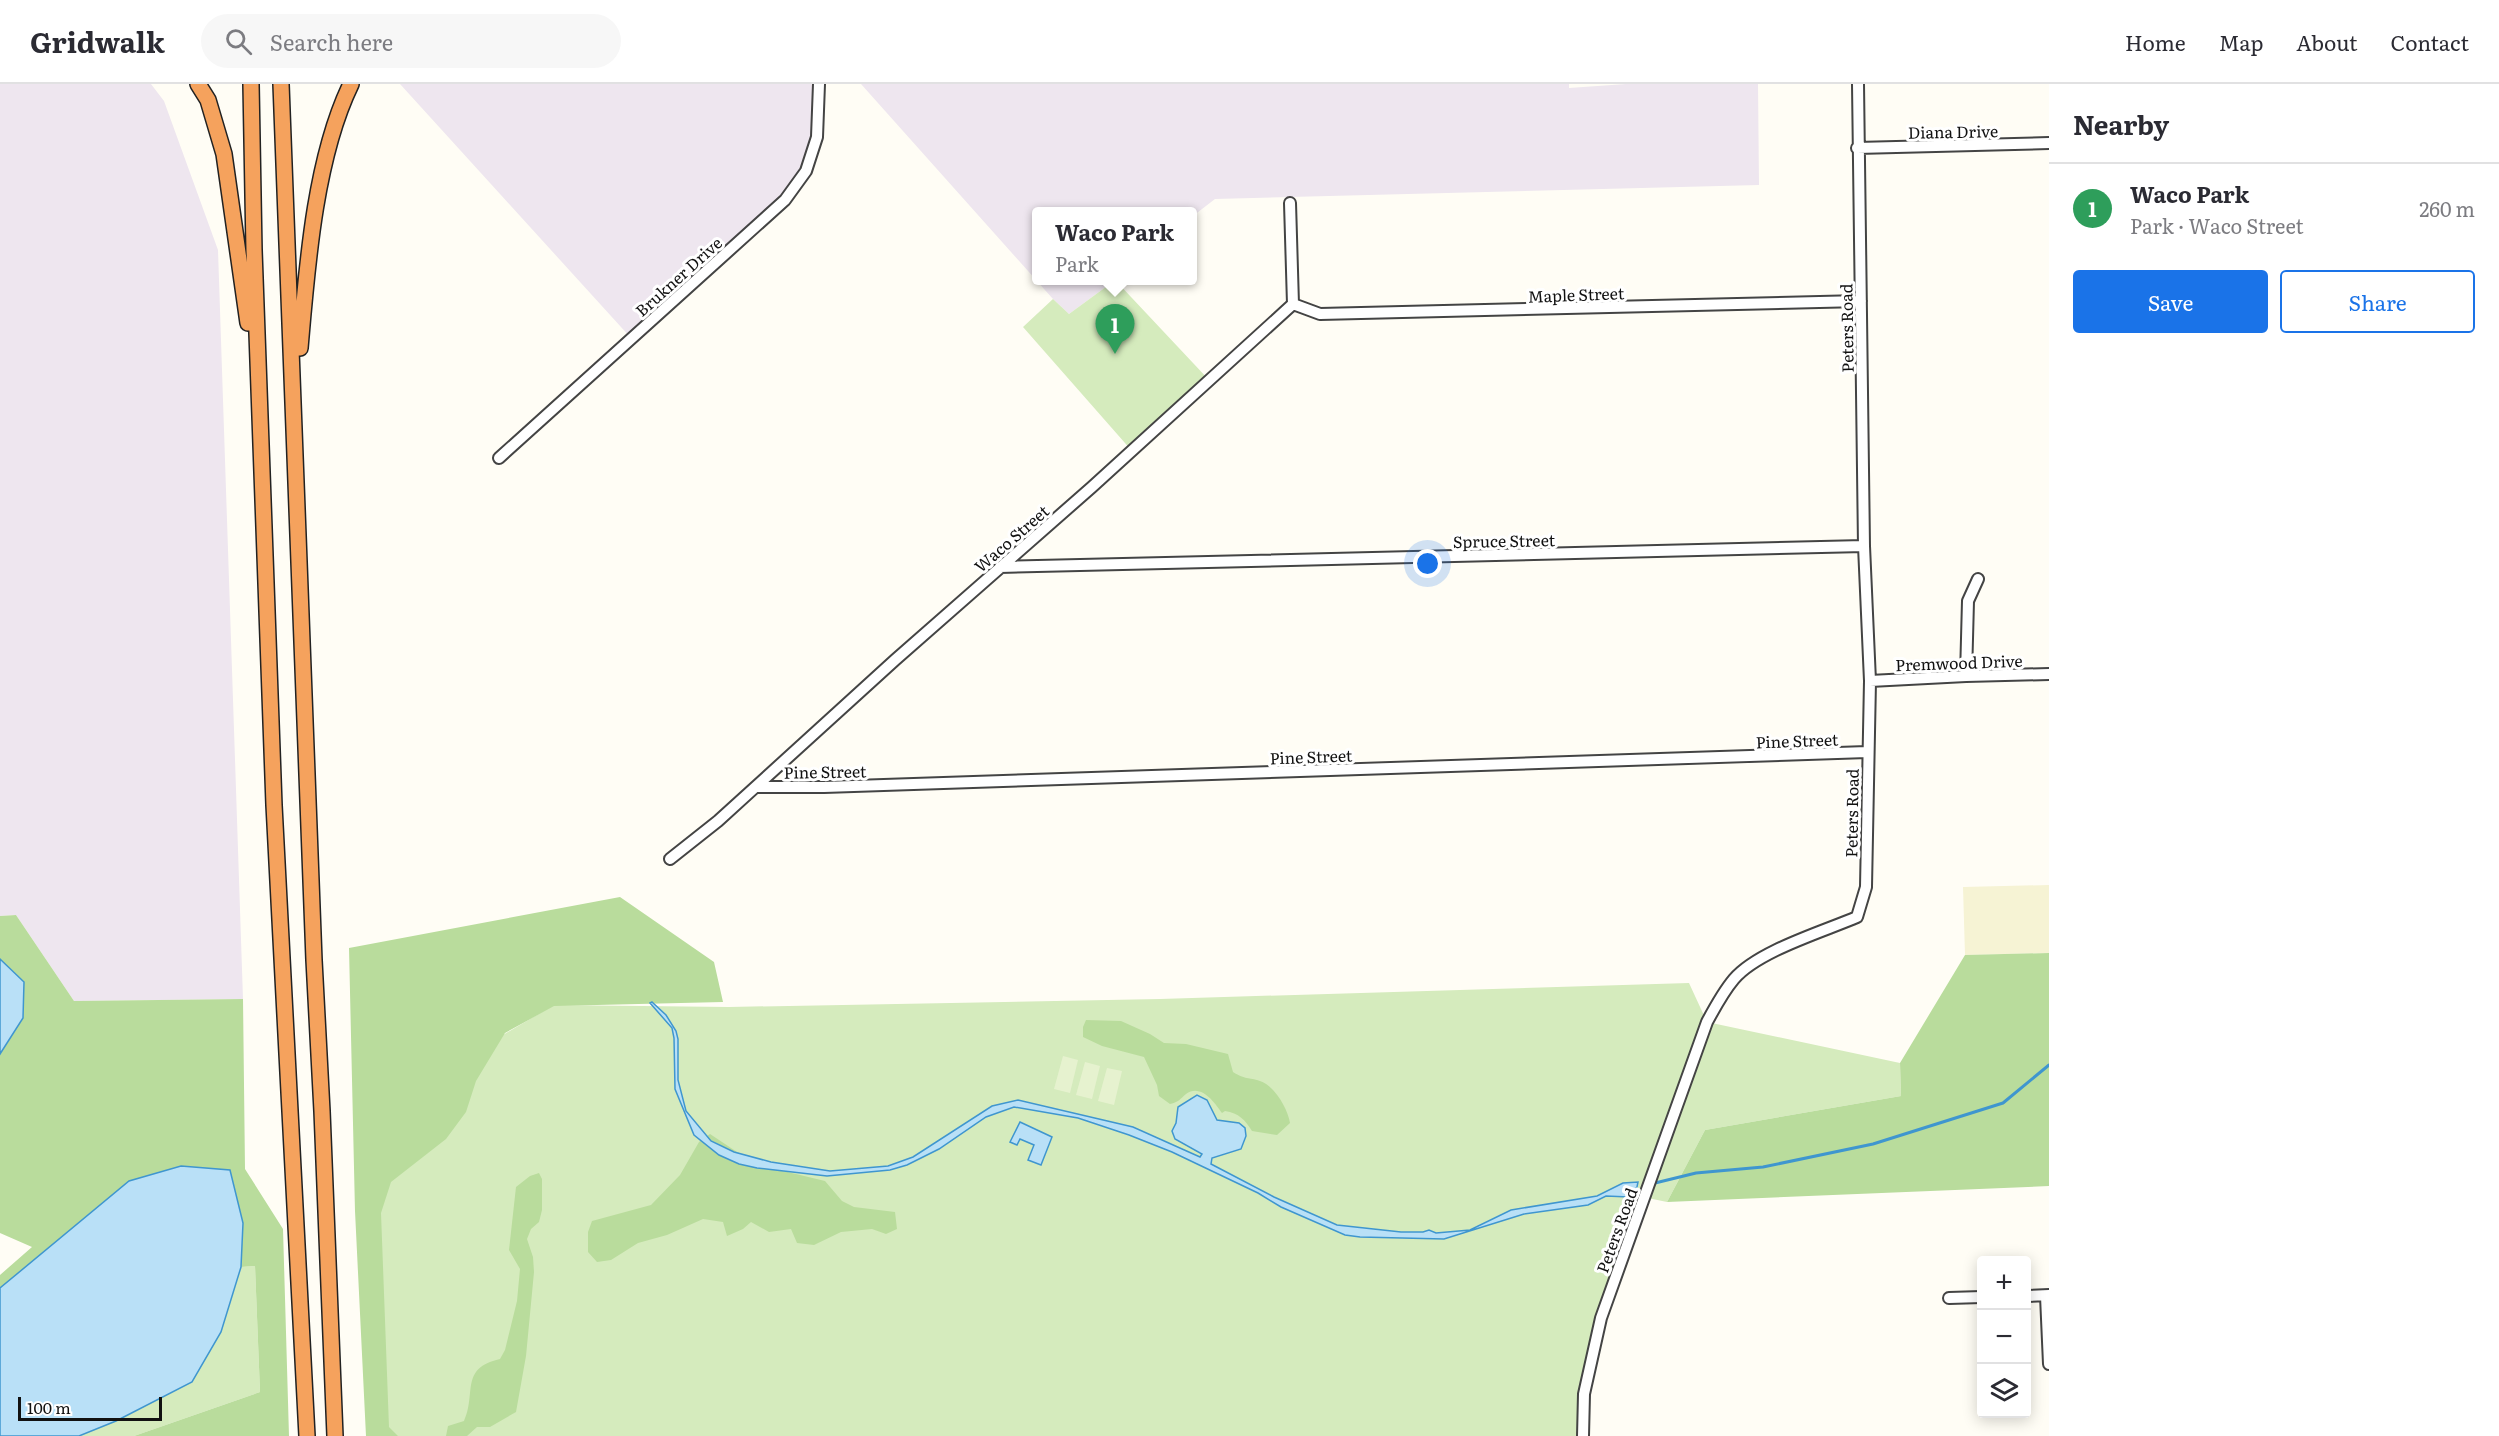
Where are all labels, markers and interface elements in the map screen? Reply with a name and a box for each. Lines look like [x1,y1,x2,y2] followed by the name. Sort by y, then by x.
[201,14,621,68] search box
[30,20,165,62] text: Gridwalk
[222,25,255,58] icon: search
[270,25,393,58] text: Search here
[2125,26,2186,57] text: Home
[2219,26,2263,57] text: Map
[2296,26,2358,57] text: About
[2391,26,2469,57] text: Contact
[2073,104,2169,143] text: Nearby
[1908,118,1998,144] street label: Diana Drive
[2130,177,2249,210] text: Waco Park
[2088,193,2097,223] text: 1
[2419,193,2475,223] text: 260 m
[1032,207,1197,285] popup
[2130,210,2304,240] text: Park · Waco Street
[1055,215,1174,248] text: Waco Park
[629,230,727,322] street label: Brukner Drive
[1055,248,1099,278] text: Park
[2073,270,2268,333] button: Save
[2280,270,2475,333] button: Share
[1527,280,1625,308] street label: Maple Street
[1833,283,1859,373] street label: Peters Road
[1096,304,1134,354] pin: 1
[968,498,1054,577] street label: Waco Street
[1453,527,1556,553] street label: Spruce Street
[1413,549,1442,578] your location
[1895,648,2023,676] street label: Premwood Drive
[1755,727,1839,753] street label: Pine Street
[1269,743,1353,769] street label: Pine Street
[783,758,867,784] street label: Pine Street
[1838,768,1864,858] street label: Peters Road
[1589,1184,1643,1276] street label: Peters Road
[1977,1256,2031,1418] map controls
[1977,1256,2031,1310] button: +
[1977,1310,2031,1364] button: −
[1977,1364,2031,1418] button: layers
[18,1394,162,1422] scale bar
[27,1395,71,1419] text: 100 m

